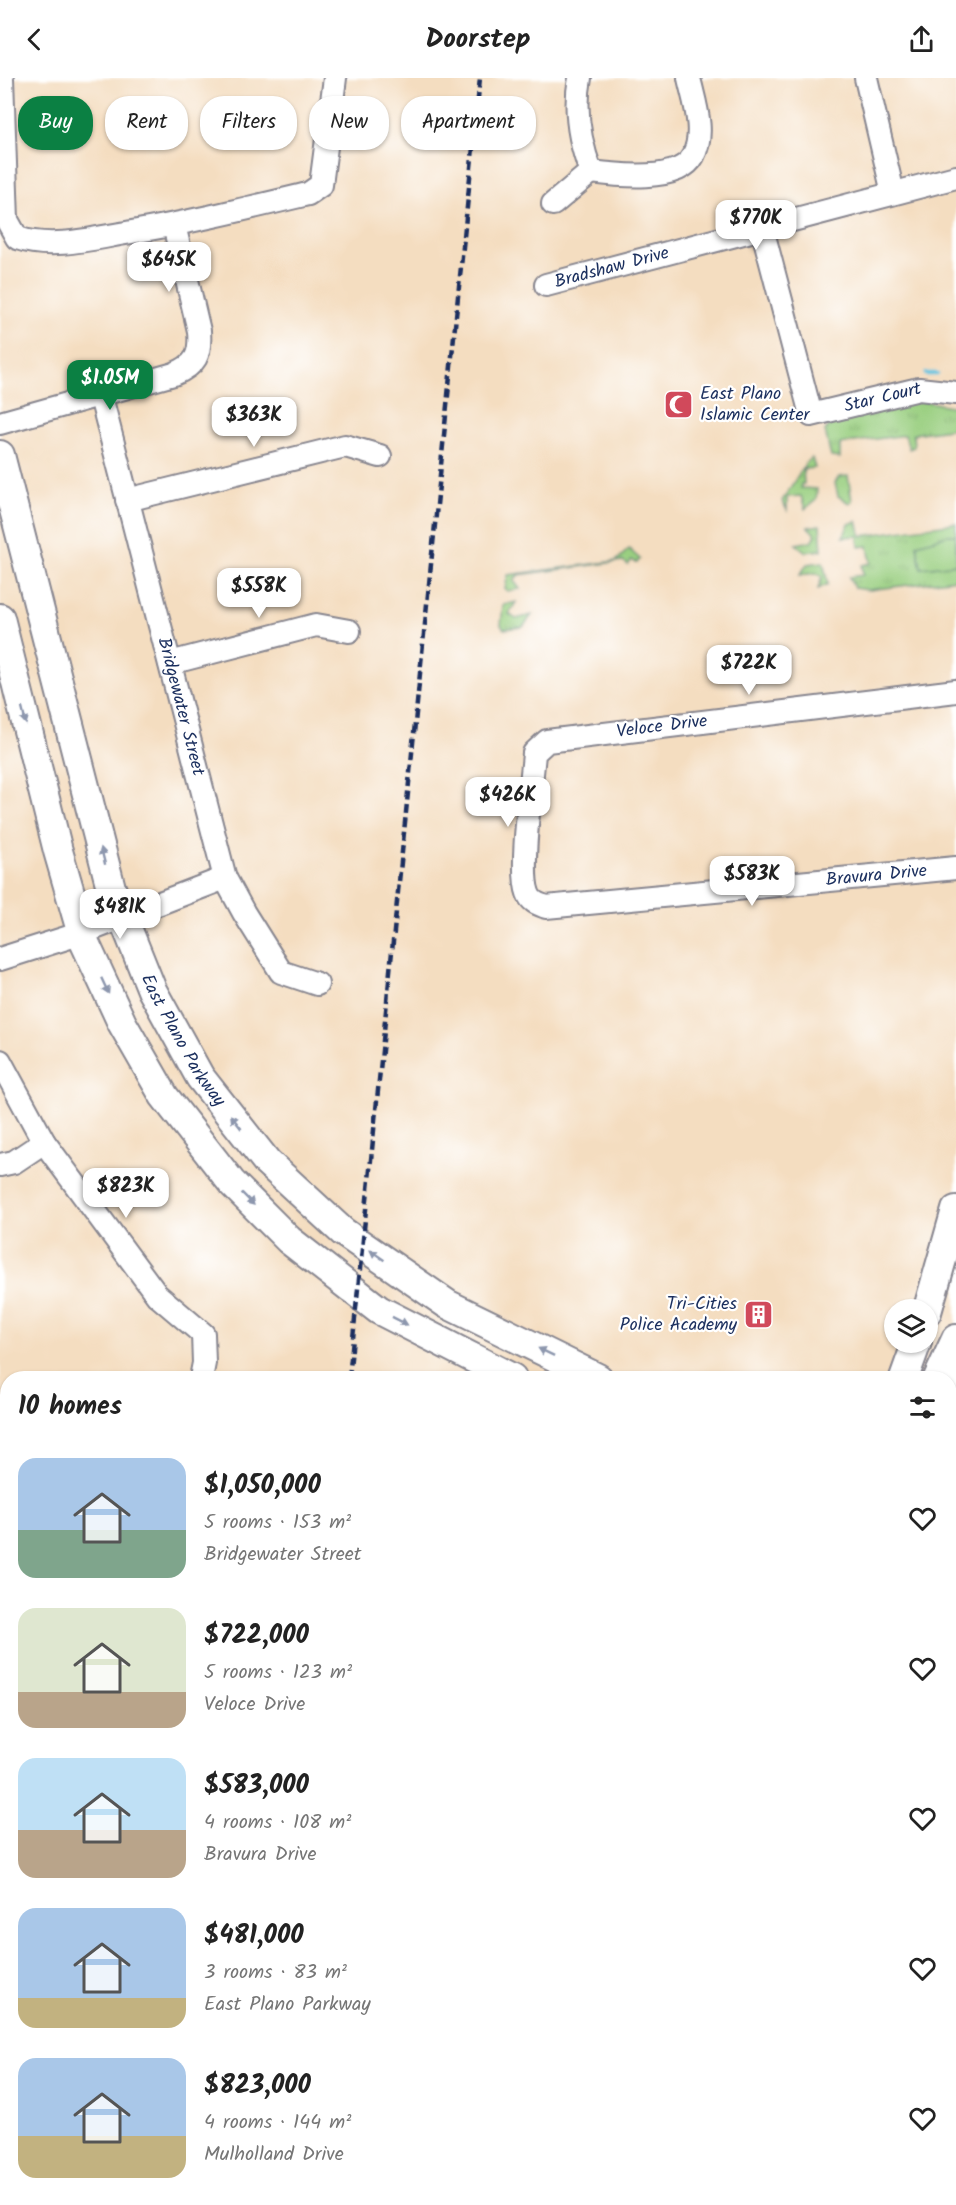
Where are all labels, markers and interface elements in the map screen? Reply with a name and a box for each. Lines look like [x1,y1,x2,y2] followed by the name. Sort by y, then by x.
[426,18,530,61] text: Doorstep
[18,23,51,56] icon: back
[905,23,938,56] icon: share
[18,96,93,150] chip: Buy
[105,96,188,150] chip: Rent
[200,96,297,150] chip: Filters
[309,96,389,150] chip: New
[401,96,536,150] chip: Apartment
[714,200,798,251] pin: $770K
[729,203,783,235] text: $770K
[551,239,672,297] street label: Bradshaw Drive
[127,242,211,293] pin: $645K
[141,245,197,277] text: $645K
[61,360,159,411] pin: $1.05M
[81,363,139,395] text: $1.05M
[841,374,925,421] street label: Star Court
[700,380,810,430] place label: East Plano Islamic Center
[663,388,695,420] mosque icon: East Plano Islamic Center
[212,397,296,448] pin: $363K
[226,400,282,432] text: $363K
[217,568,301,619] pin: $558K
[231,571,287,603] text: $558K
[149,634,213,780] street label: Bridgewater Street
[707,645,791,696] pin: $722K
[721,648,777,680] text: $722K
[20,707,30,725] one-way arrow
[615,707,709,747] street label: Veloce Drive
[466,777,550,828] pin: $426K
[479,780,537,812] text: $426K
[97,847,107,865] one-way arrow
[710,856,794,907] pin: $583K
[824,856,928,895] street label: Bravura Drive
[724,859,780,891] text: $583K
[78,889,162,940] pin: $481K
[94,892,146,924] text: $481K
[133,970,233,1114] street label: East Plano Parkway
[101,978,110,995] one-way arrow
[229,1114,242,1130] one-way arrow
[84,1168,168,1219] pin: $823K
[97,1171,155,1203] text: $823K
[241,1192,255,1206] one-way arrow
[369,1249,385,1261] one-way arrow
[620,1290,738,1340] place label: Tri-Cities Police Academy
[742,1298,774,1330] building icon: Tri-Cities Police Academy
[884,1299,938,1353] map controls
[884,1299,938,1353] button: layers
[391,1316,408,1326] one-way arrow
[537,1347,554,1356] one-way arrow
[18,1386,122,1428] text: 10 homes
[906,1391,939,1424] icon: filters
[204,1465,321,1507] text: $1,050,000
[66,1482,138,1554] icon: home
[906,1502,939,1535] icon: heart
[204,1507,351,1539] text: 5 rooms · 153 m²
[204,1539,362,1571] text: Bridgewater Street
[204,1615,309,1657] text: $722,000
[66,1632,138,1704] icon: home
[906,1652,939,1685] icon: heart
[204,1657,352,1689] text: 5 rooms · 123 m²
[204,1689,305,1721] text: Veloce Drive
[204,1765,309,1807] text: $583,000
[66,1782,138,1854] icon: home
[906,1802,939,1835] icon: heart
[204,1807,351,1839] text: 4 rooms · 108 m²
[204,1839,317,1871] text: Bravura Drive
[204,1915,304,1957] text: $481,000
[66,1932,138,2004] icon: home
[906,1952,939,1985] icon: heart
[204,1957,347,1989] text: 3 rooms · 83 m²
[204,1989,371,2021] text: East Plano Parkway
[204,2065,311,2107] text: $823,000
[66,2082,138,2154] icon: home
[906,2102,939,2135] icon: heart
[204,2107,351,2139] text: 4 rooms · 144 m²
[204,2139,344,2171] text: Mulholland Drive

